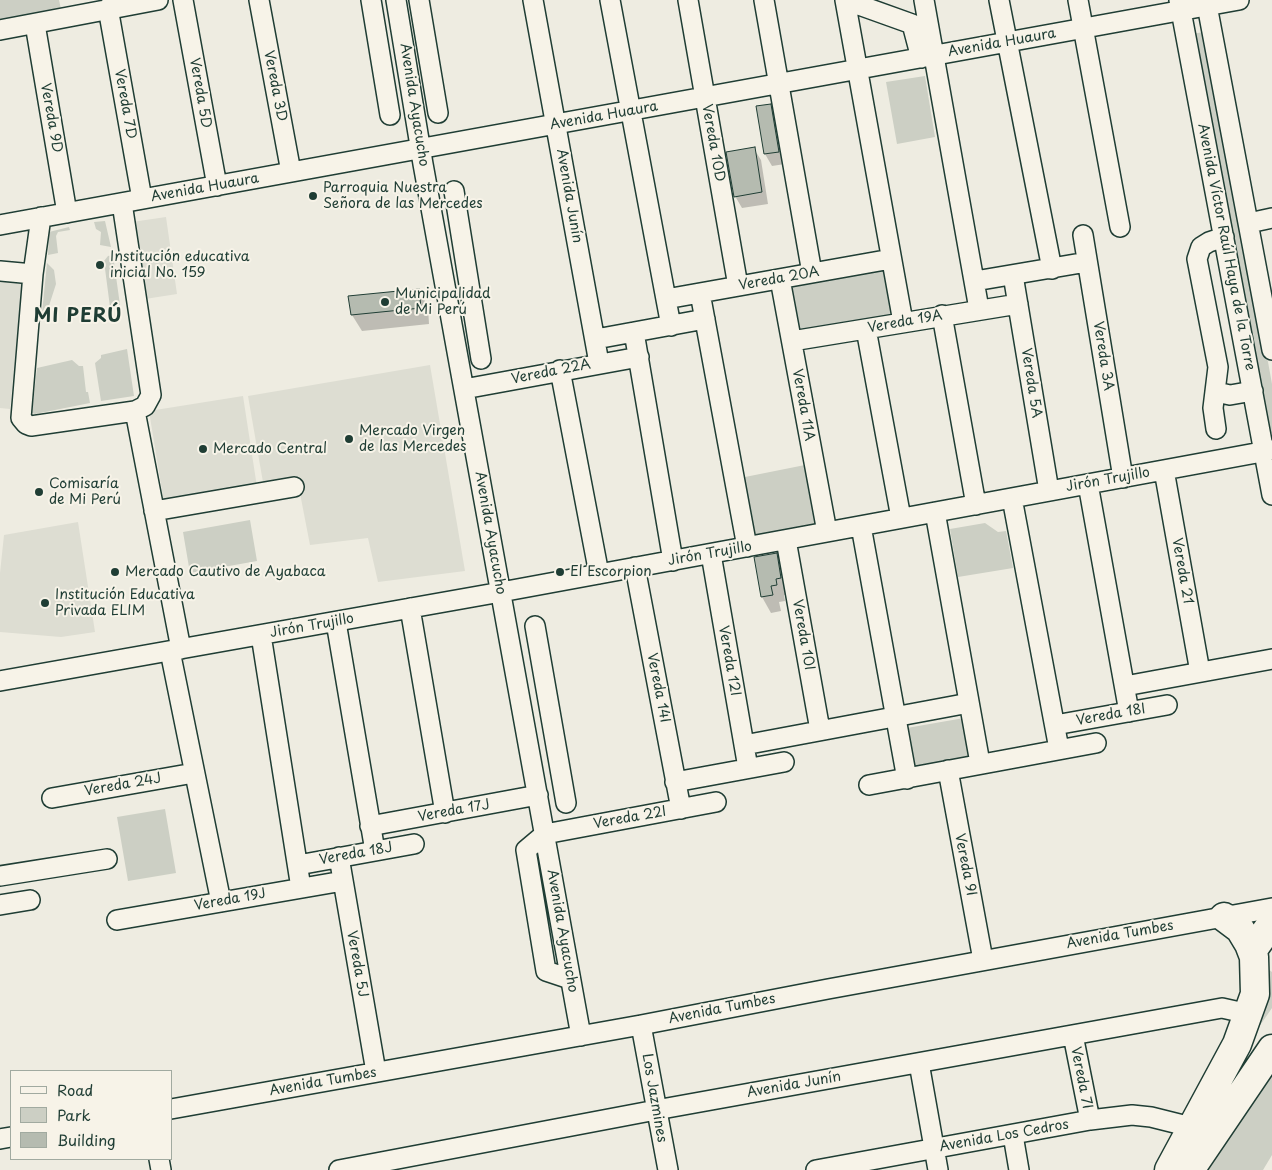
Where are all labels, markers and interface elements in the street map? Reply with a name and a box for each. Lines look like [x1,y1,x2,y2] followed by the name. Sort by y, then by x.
[947,25,1057,61] street label: Avenida Huaura
[396,42,432,168] street label: Avenida Ayacucho
[260,49,290,123] street label: Vereda 3D
[186,57,214,129] street label: Vereda 5D
[111,68,139,140] street label: Vereda 7D
[37,82,65,154] street label: Vereda 9D
[549,98,659,134] street label: Avenida Huaura
[698,103,728,183] street label: Vereda 10D
[1194,122,1258,372] street label: Avenida Víctor Raúl Haya de la Torre
[552,148,586,244] street label: Avenida Junín
[150,170,260,206] street label: Avenida Huaura
[323,180,483,212] place label: Parroquia Nuestra Señora de las Mercedes
[307,190,319,202] marker: Parroquia Nuestra Señora de las Mercedes
[110,249,249,282] place label: Institución educativa inicial No. 159
[94,259,106,271] marker: Institución educativa inicial No. 159
[737,264,821,294] street label: Vereda 20A
[395,286,491,318] place label: Municipalidad de Mi Perú
[379,296,391,308] marker: Municipalidad de Mi Perú
[32,306,124,328] district label: MI PERÚ
[866,307,944,337] street label: Vereda 19A
[1089,320,1117,392] street label: Vereda 3A
[1017,347,1045,419] street label: Vereda 5A
[510,356,592,388] street label: Vereda 22A
[788,368,818,442] street label: Vereda 11A
[359,423,467,456] place label: Mercado Virgen de las Mercedes
[343,433,355,445] marker: Mercado Virgen de las Mercedes
[213,441,327,457] place label: Mercado Central
[197,443,209,455] marker: Mercado Central
[1065,464,1151,496] street label: Jirón Trujillo
[471,470,509,596] street label: Avenida Ayacucho
[49,476,121,508] place label: Comisaría de Mi Perú
[33,486,45,498] marker: Comisaría de Mi Perú
[1168,537,1196,605] street label: Vereda 21
[667,538,753,570] street label: Jirón Trujillo
[125,564,326,580] place label: Mercado Cautivo de Ayabaca
[570,564,652,580] place label: El Escorpion
[109,566,121,578] marker: Mercado Cautivo de Ayabaca
[554,566,566,578] marker: El Escorpion
[55,587,195,620] place label: Institución Educativa Privada ELIM
[39,597,51,609] marker: Institución Educativa Privada ELIM
[788,598,818,672] street label: Vereda 10I
[269,610,355,642] street label: Jirón Trujillo
[715,624,743,698] street label: Vereda 12I
[643,652,673,724] street label: Vereda 14I
[1075,701,1147,729] street label: Vereda 18I
[83,770,163,800] street label: Vereda 24J
[417,796,491,826] street label: Vereda 17J
[592,803,668,833] street label: Vereda 22I
[951,832,979,898] street label: Vereda 9I
[318,839,394,869] street label: Vereda 18J
[543,868,581,994] street label: Avenida Ayacucho
[193,885,267,915] street label: Vereda 19J
[1065,917,1175,953] street label: Avenida Tumbes
[343,929,371,999] street label: Vereda 5J
[667,990,777,1028] street label: Avenida Tumbes
[1067,1045,1095,1111] street label: Vereda 7I
[638,1052,670,1144] street label: Los Jazmines
[268,1064,378,1100] street label: Avenida Tumbes
[746,1068,842,1102] street label: Avenida Junín
[10,1070,172,1160] legend
[57,1078,93,1101] text: Road
[57,1103,91,1126] text: Park
[938,1116,1070,1156] street label: Avenida Los Cedros
[57,1128,116,1151] text: Building

